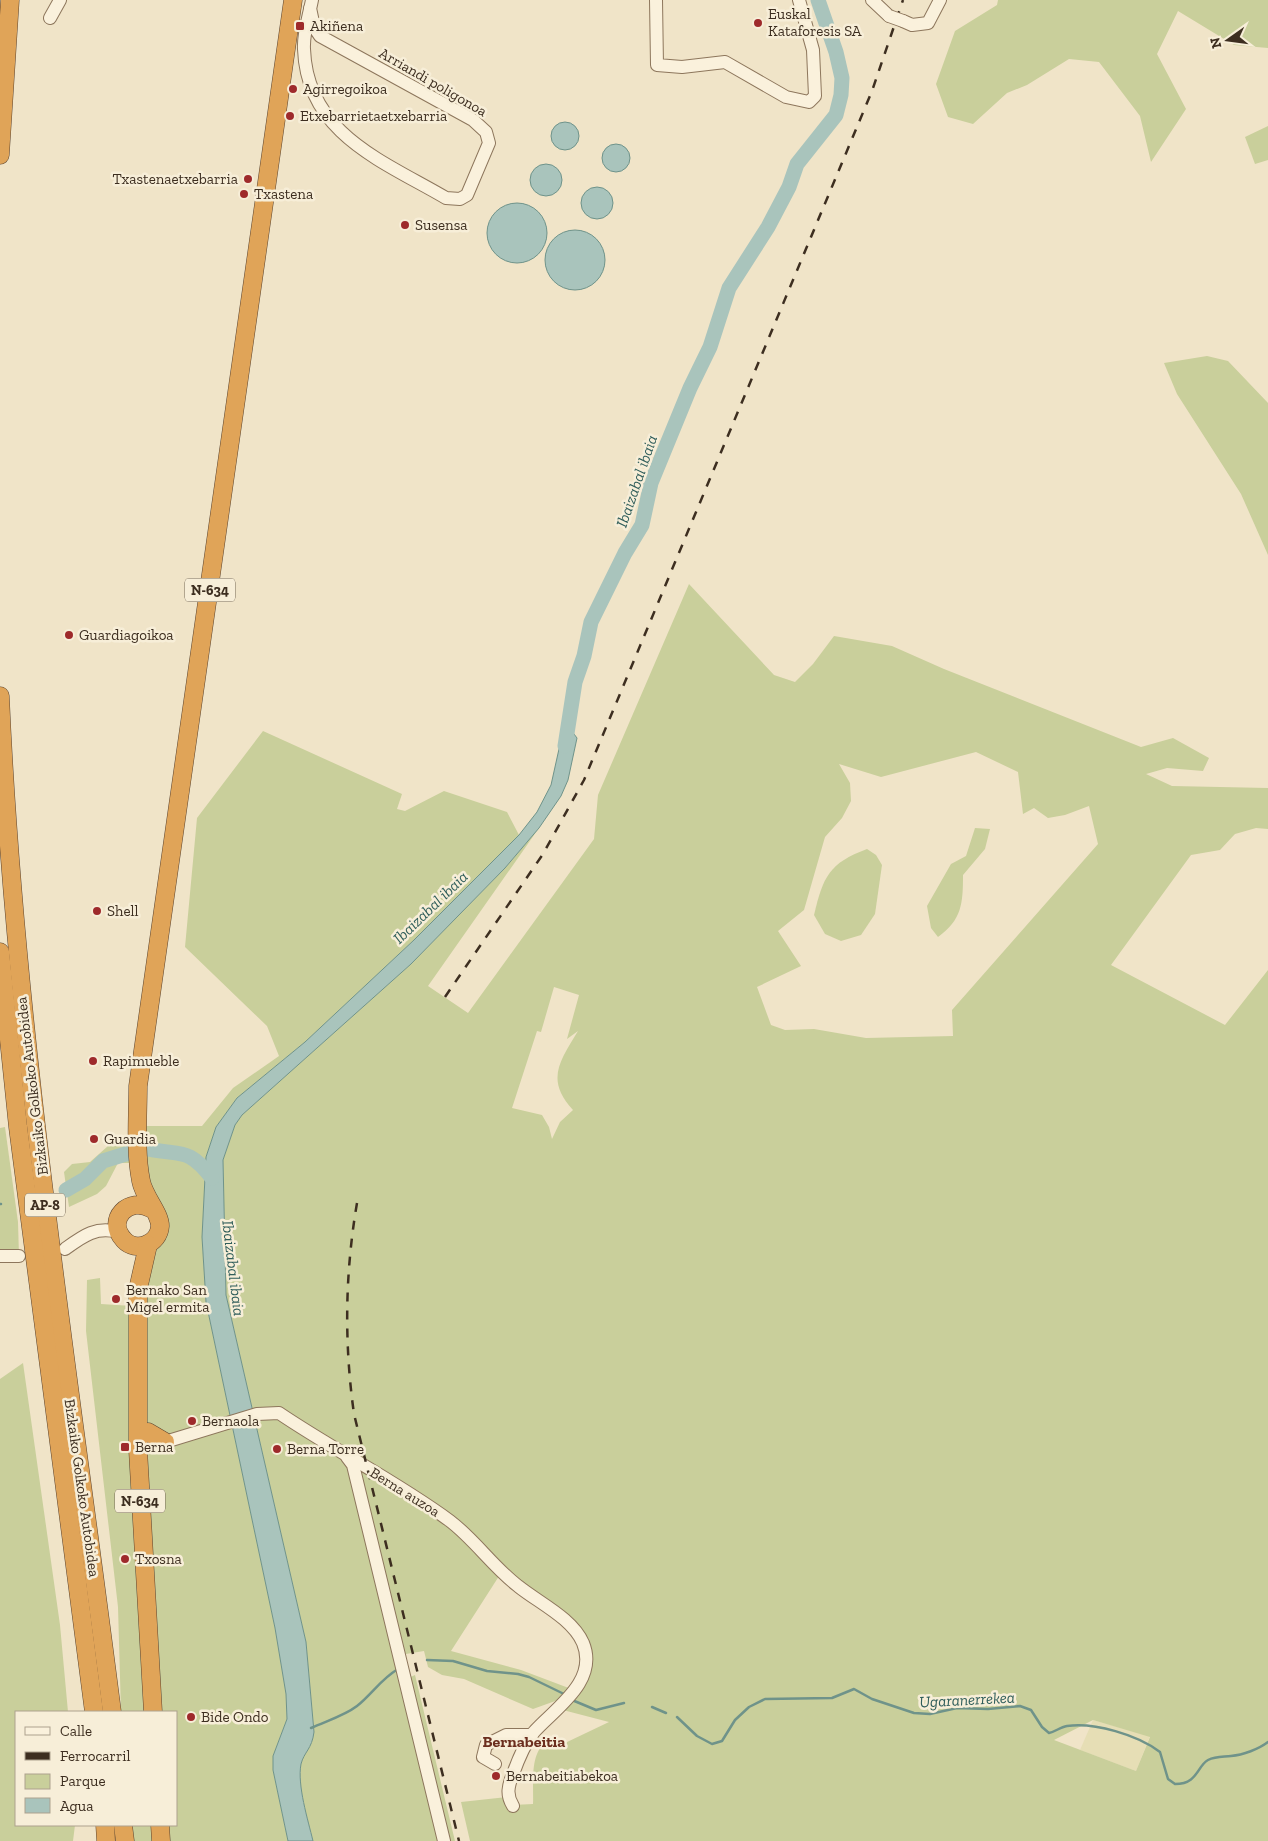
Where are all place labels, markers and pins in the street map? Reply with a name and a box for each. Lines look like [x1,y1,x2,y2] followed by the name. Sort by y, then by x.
[768,5,862,40] place label: Euskal Kataforesis SA
[310,17,363,35] place label: Akiñena
[752,17,764,29] marker: Euskal Kataforesis SA
[294,20,306,32] marker: Akiñena
[303,80,387,98] place label: Agirregoikoa
[287,83,299,95] marker: Agirregoikoa
[300,107,447,125] place label: Etxebarrietaetxebarria
[284,110,296,122] marker: Etxebarrietaetxebarria
[112,170,238,188] place label: Txastenaetxebarria
[242,173,254,185] marker: Txastenaetxebarria
[254,185,313,203] place label: Txastena
[238,188,250,200] marker: Txastena
[415,216,467,234] place label: Susensa
[399,219,411,231] marker: Susensa
[79,626,174,644] place label: Guardiagoikoa
[63,629,75,641] marker: Guardiagoikoa
[107,902,138,920] place label: Shell
[91,905,103,917] marker: Shell
[103,1052,179,1070] place label: Rapimueble
[87,1055,99,1067] marker: Rapimueble
[104,1130,156,1148] place label: Guardia
[88,1133,100,1145] marker: Guardia
[126,1281,209,1316] place label: Bernako San Migel ermita
[110,1293,122,1305] marker: Bernako San Migel ermita
[202,1412,259,1430] place label: Bernaola
[186,1415,198,1427] marker: Bernaola
[135,1438,173,1456] place label: Berna
[287,1440,364,1458] place label: Berna Torre
[119,1441,131,1453] marker: Berna
[271,1443,283,1455] marker: Berna Torre
[135,1550,182,1568] place label: Txosna
[119,1553,131,1565] marker: Txosna
[201,1708,269,1726] place label: Bide Ondo
[185,1711,197,1723] marker: Bide Ondo
[506,1767,618,1785] place label: Bernabeitiabekoa
[490,1770,502,1782] marker: Bernabeitiabekoa

